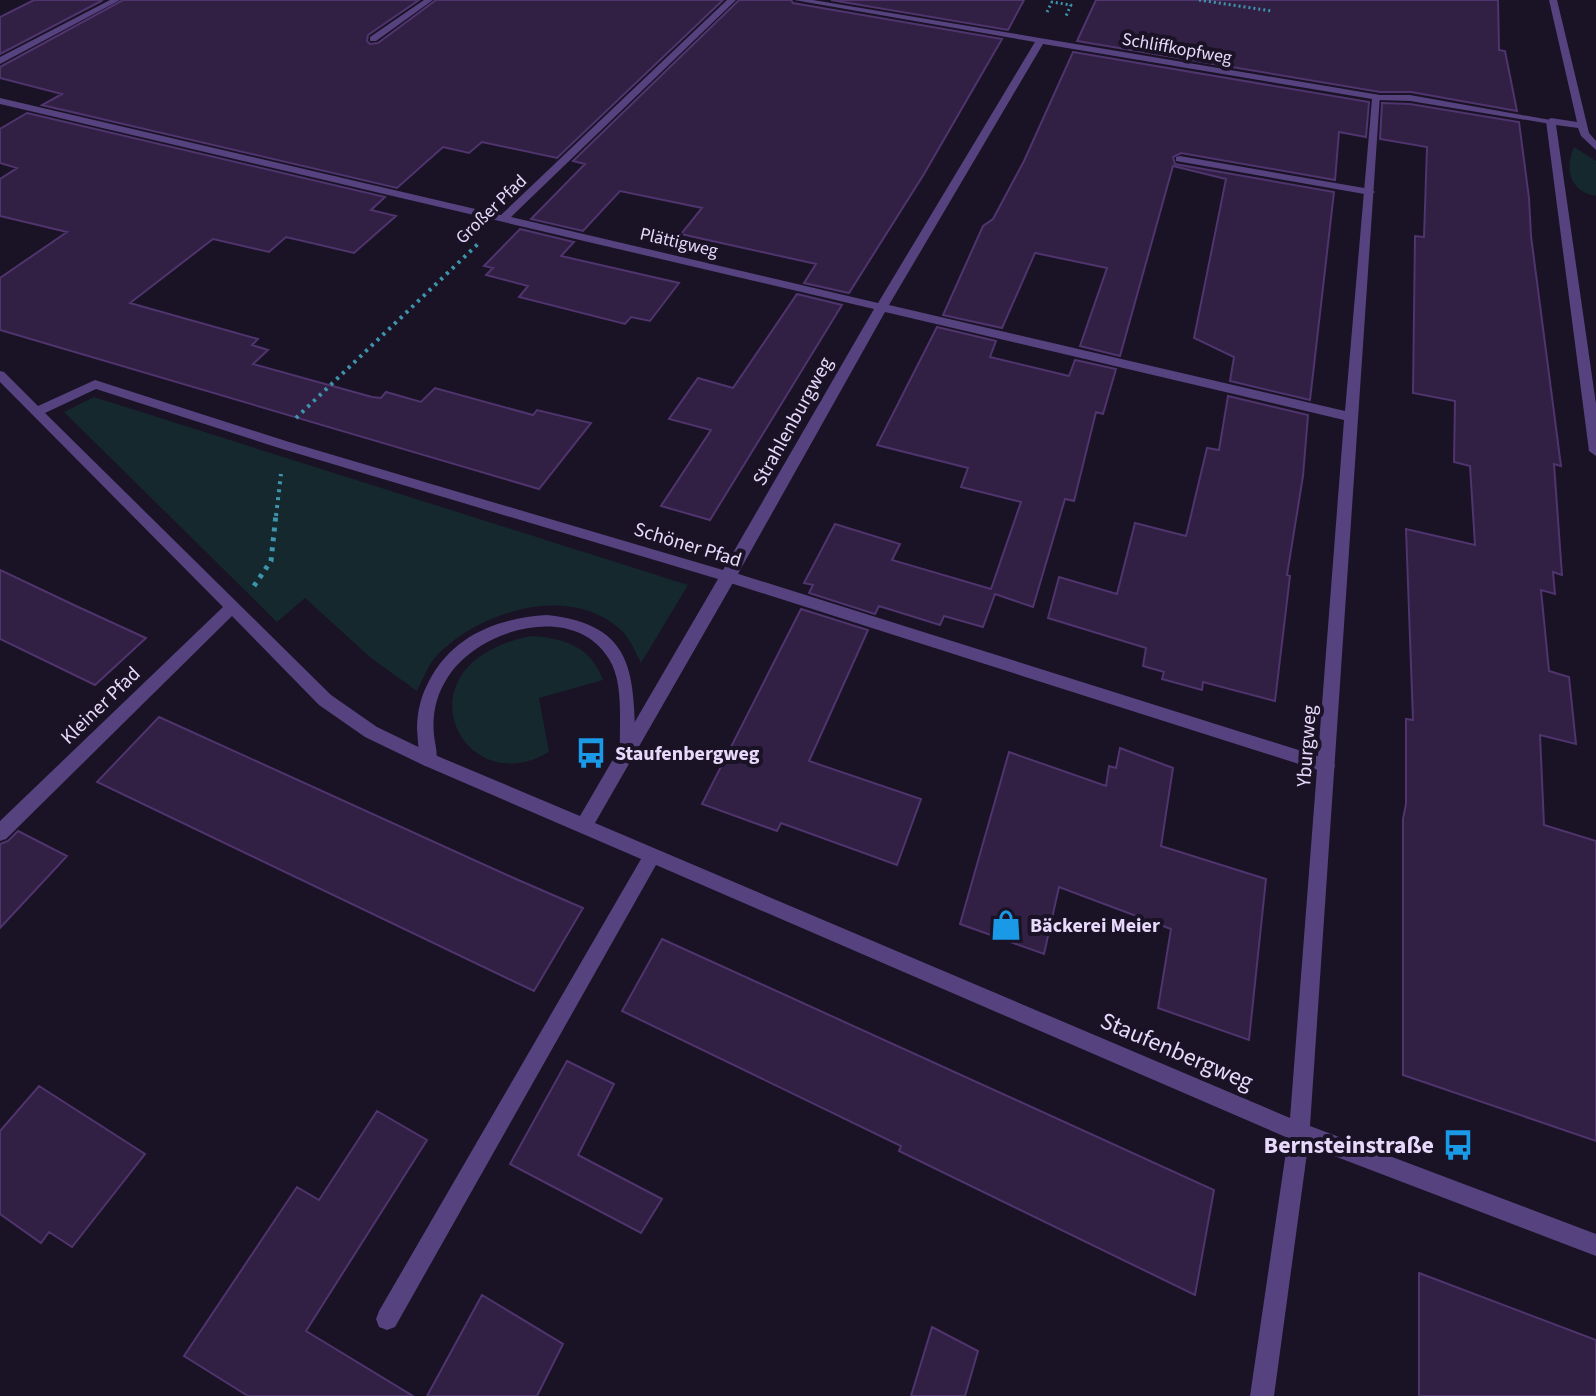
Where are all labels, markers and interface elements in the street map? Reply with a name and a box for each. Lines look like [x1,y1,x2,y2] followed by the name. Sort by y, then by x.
[1120,27,1234,70] street label: Schliffkopfweg
[450,169,532,250] street label: Großer Pfad
[637,221,720,264] street label: Plättigweg
[746,352,840,491] street label: Strahlenburgweg
[630,515,745,575] street label: Schöner Pfad
[55,660,147,751] street label: Kleiner Pfad
[1290,704,1324,789] street label: Yburgweg
[574,736,608,770] bus stop icon: Staufenbergweg
[615,740,760,768] place label: Staufenbergweg
[989,908,1023,942] shop icon: Bäckerei Meier
[1030,912,1160,940] place label: Bäckerei Meier
[1095,1004,1259,1099] street label: Staufenbergweg
[1264,1128,1434,1163] place label: Bernsteinstraße
[1441,1128,1475,1162] bus stop icon: Bernsteinstraße

